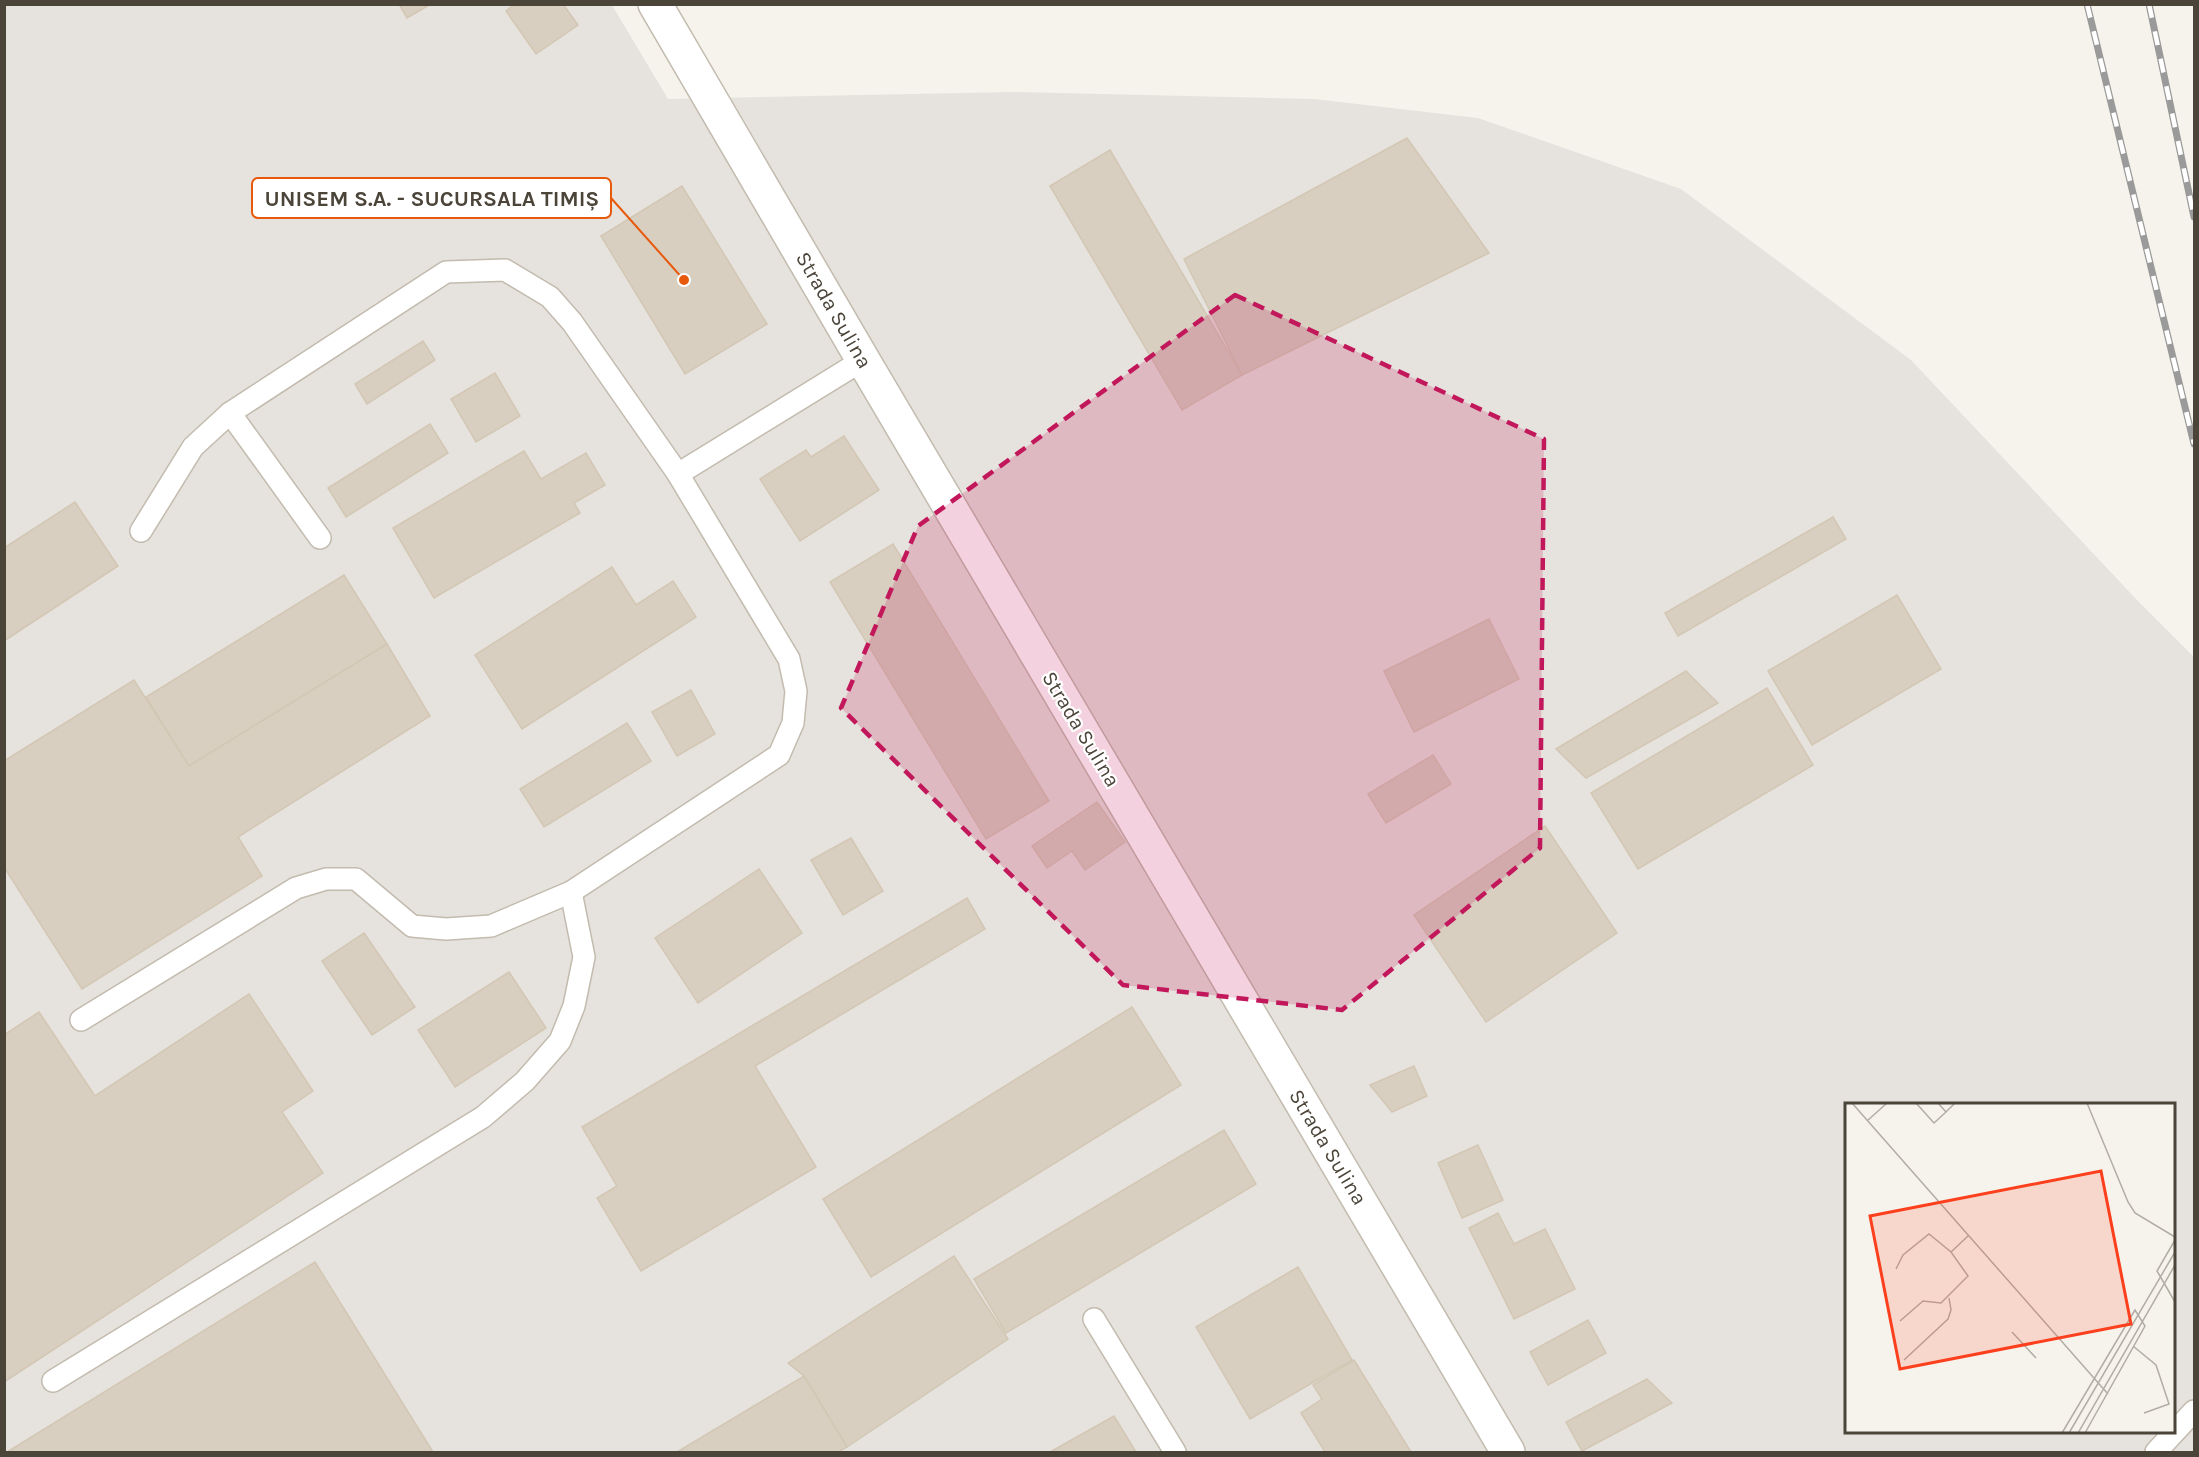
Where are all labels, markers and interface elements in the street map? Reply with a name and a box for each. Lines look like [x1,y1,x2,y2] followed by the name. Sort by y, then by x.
[252,178,611,218] callout: UNISEM S.A. - SUCURSALA TIMIȘ
[265,186,599,212] text: UNISEM S.A. - SUCURSALA TIMIȘ
[791,247,877,373] street label: Strada Sulina
[1037,667,1125,791] street label: Strada Sulina
[1284,1085,1372,1209] street label: Strada Sulina
[1845,1103,2175,1433] inset map

